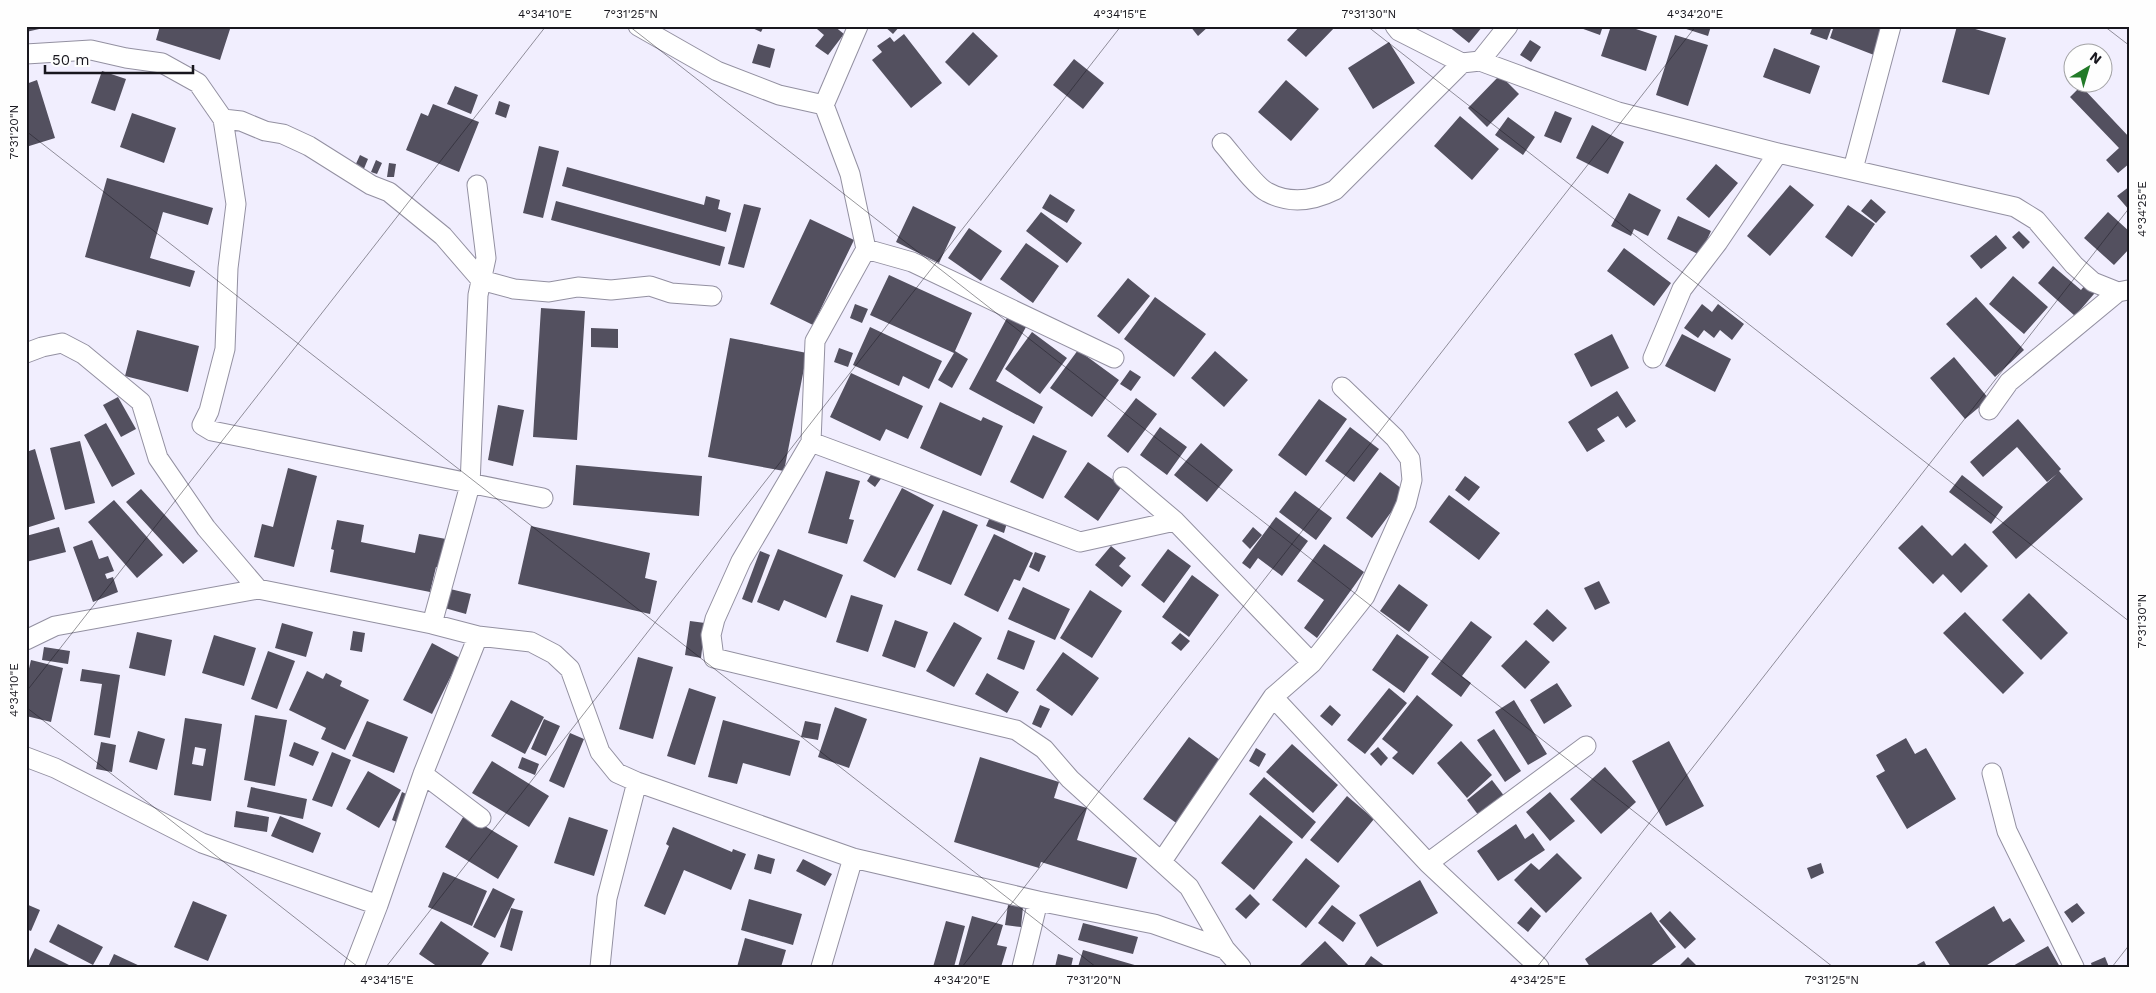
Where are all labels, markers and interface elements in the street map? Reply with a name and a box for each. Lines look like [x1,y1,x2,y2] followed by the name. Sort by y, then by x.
[518,7,572,21] text: 4°34'10"E
[604,7,658,21] text: 7°31'25"N
[1093,7,1147,21] text: 4°34'15"E
[1342,7,1396,21] text: 7°31'30"N
[1667,7,1724,21] text: 4°34'20"E
[45,42,192,74] scale bar
[2064,42,2114,92] north arrow
[2087,48,2105,67] text: N
[52,51,89,69] text: 50 m
[7,105,21,159] text: 7°31'20"N
[2135,181,2149,237] text: 4°34'25"E
[2135,594,2149,648] text: 7°31'30"N
[7,663,21,717] text: 4°34'10"E
[360,973,414,987] text: 4°34'15"E
[934,973,991,987] text: 4°34'20"E
[1067,973,1121,987] text: 7°31'20"N
[1510,973,1566,987] text: 4°34'25"E
[1805,973,1859,987] text: 7°31'25"N

